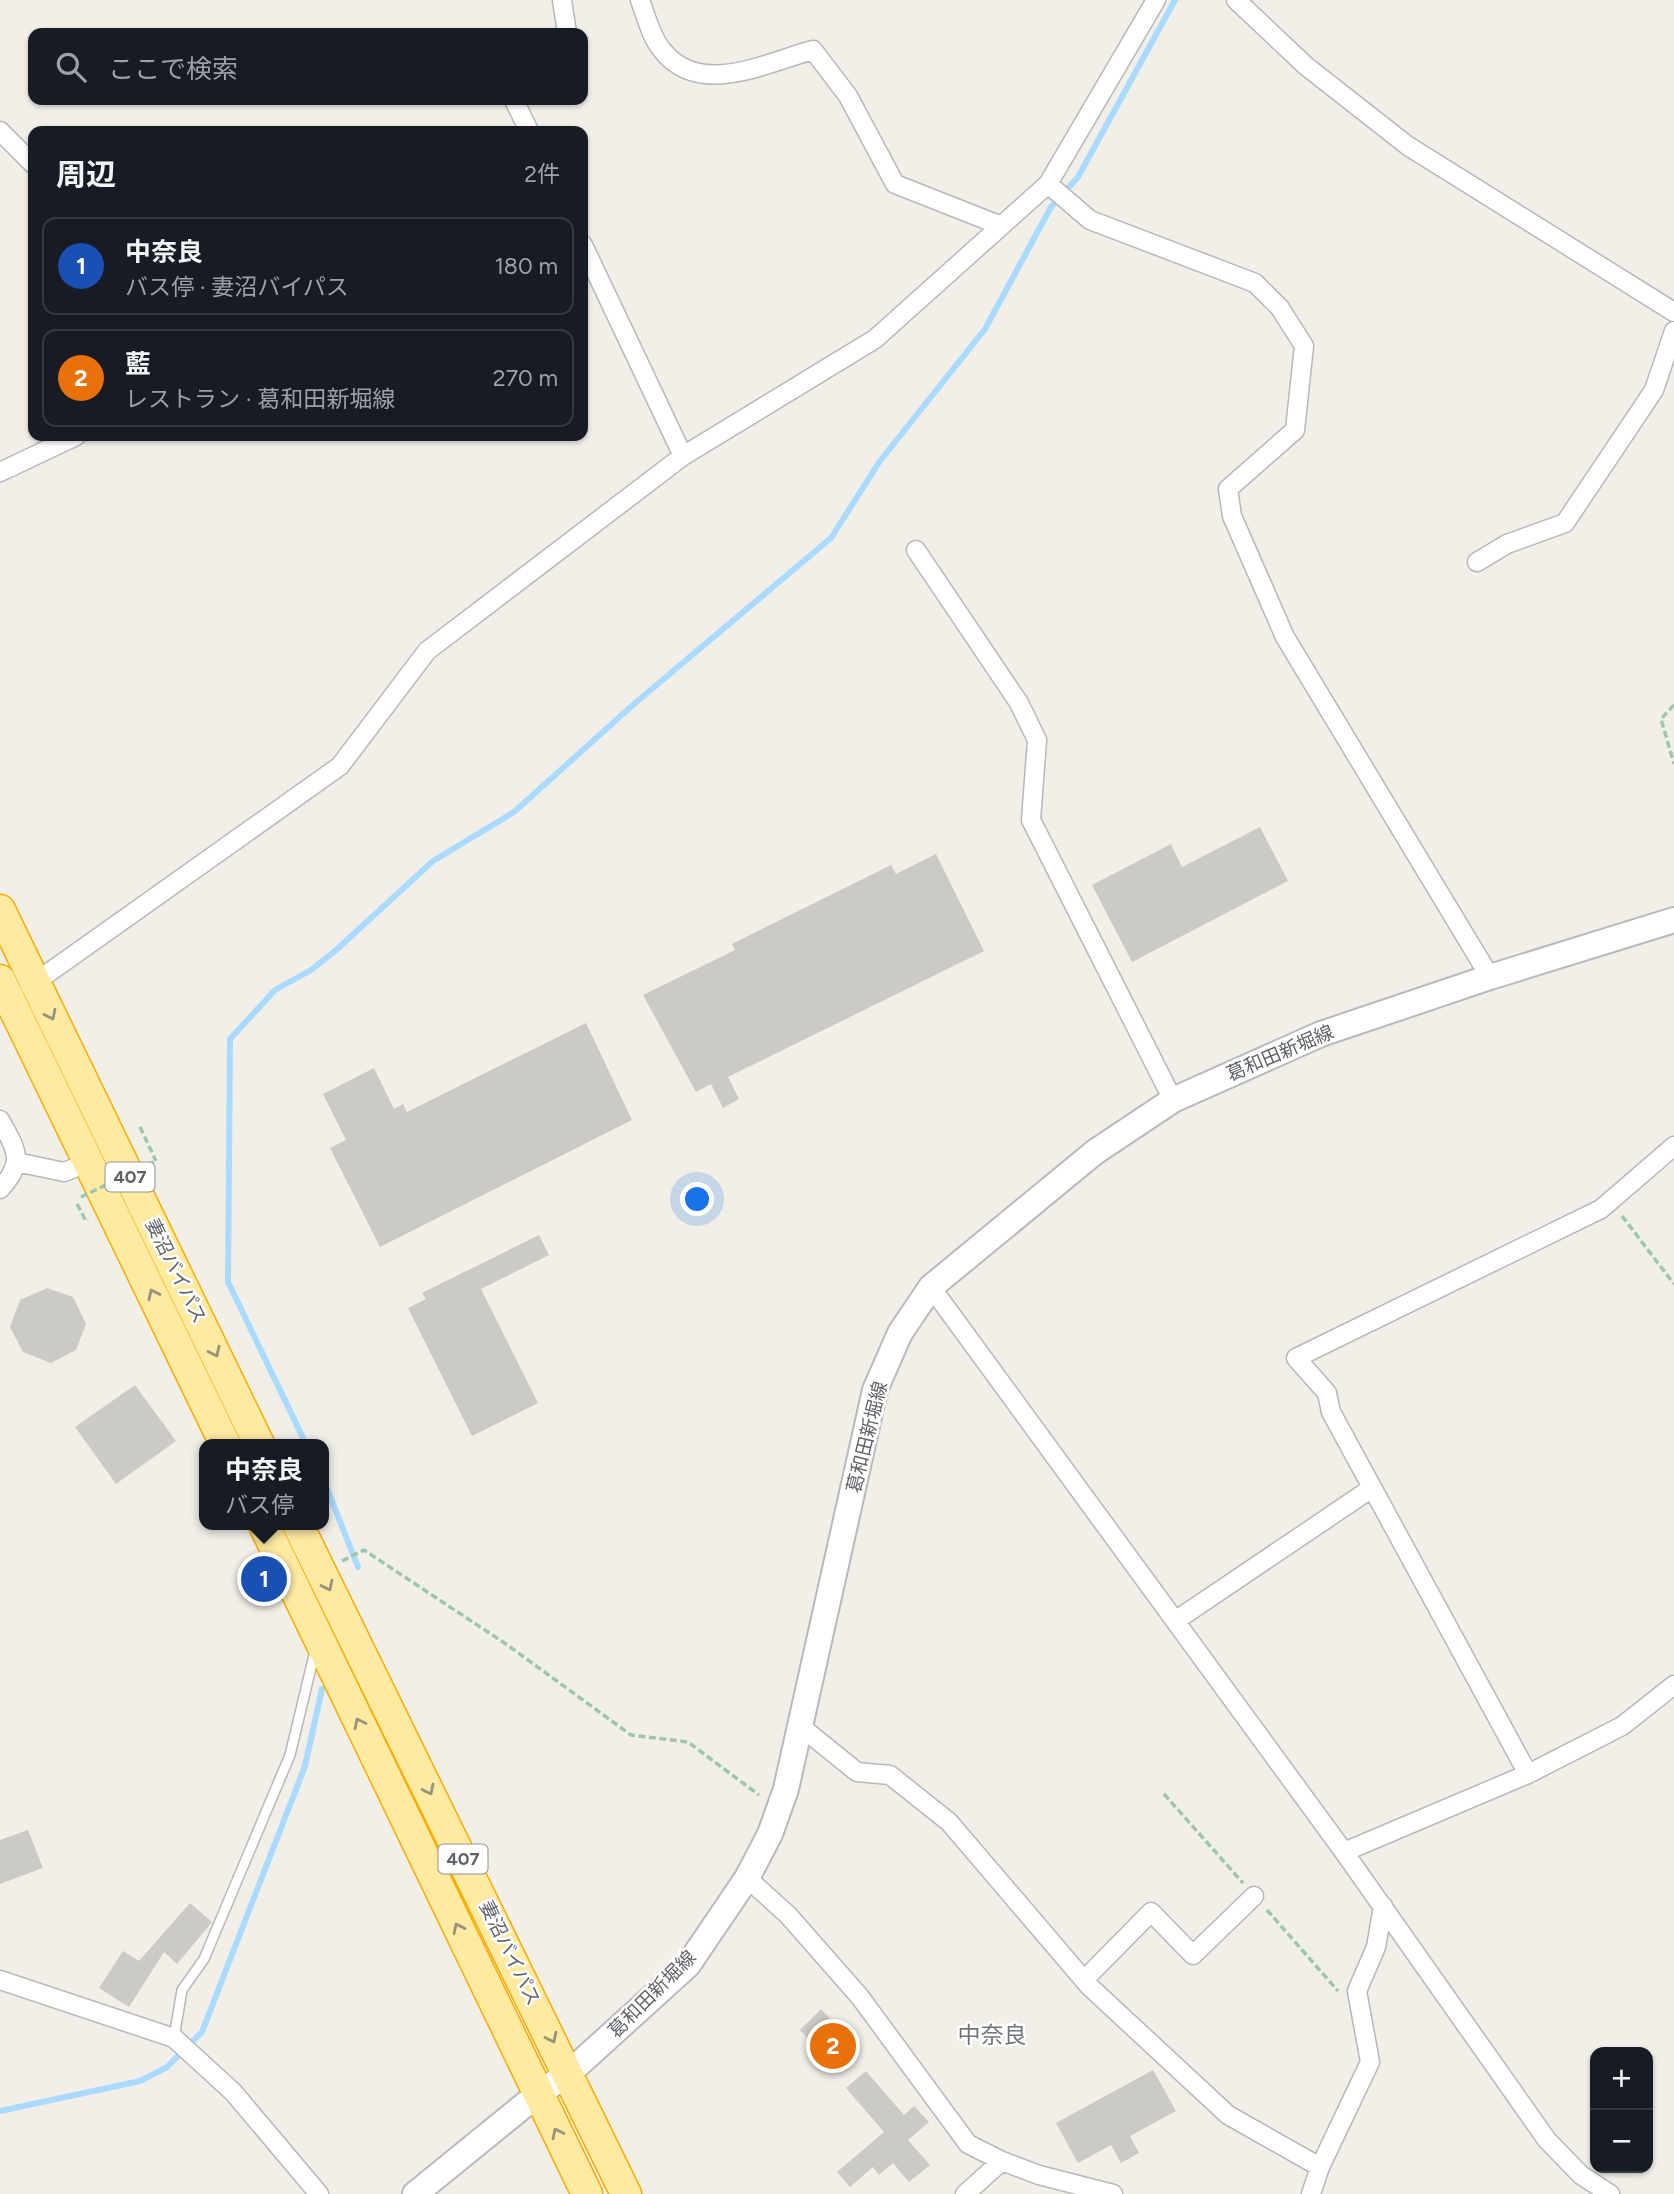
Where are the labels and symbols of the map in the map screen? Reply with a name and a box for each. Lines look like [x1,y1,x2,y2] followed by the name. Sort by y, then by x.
[43,1008,57,1020] one-way arrow
[1223,1020,1337,1086] street label: 葛和田新堀線
[106,1162,154,1192] road number: 407
[680,1182,714,1216] your location
[141,1215,211,1327] street label: 妻沼バイパス
[147,1289,161,1301] one-way arrow
[206,1345,220,1357] one-way arrow
[842,1379,892,1495] street label: 葛和田新堀線
[241,1553,287,1605] pin: 1
[320,1579,334,1591] one-way arrow
[353,1718,367,1730] one-way arrow
[421,1783,435,1795] one-way arrow
[438,1844,488,1873] road number: 407
[475,1897,545,2009] street label: 妻沼バイパス
[452,1923,466,1935] one-way arrow
[604,1946,700,2042] street label: 葛和田新堀線
[810,2020,856,2072] pin: 2
[958,2021,1027,2049] district label: 中奈良
[543,2031,557,2043] one-way arrow
[551,2128,565,2140] one-way arrow

